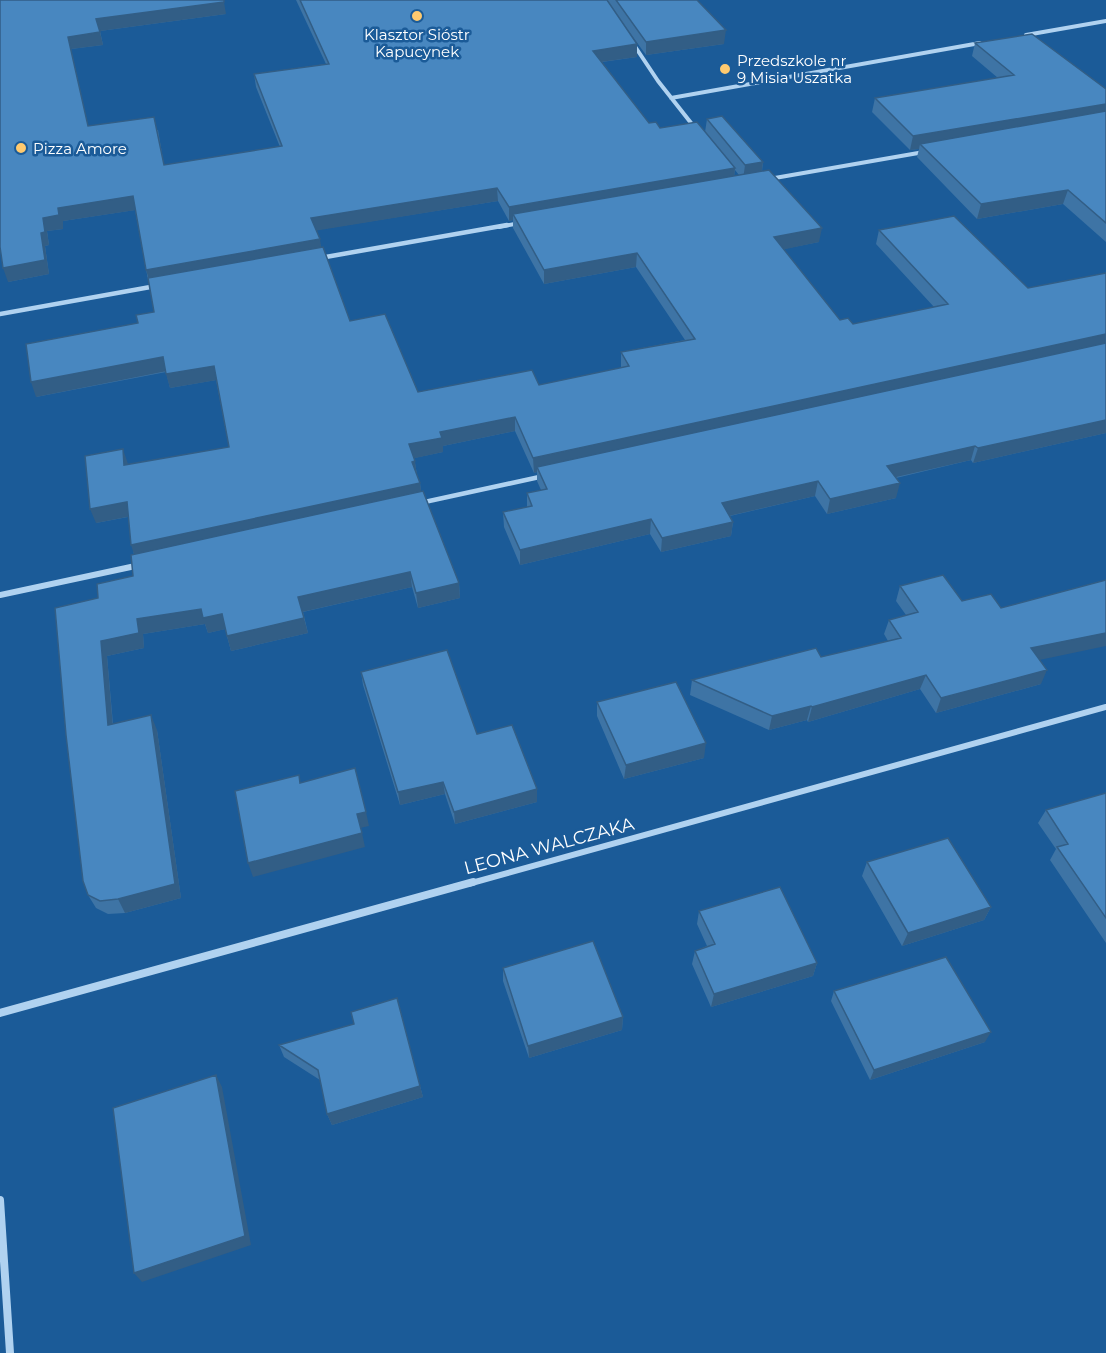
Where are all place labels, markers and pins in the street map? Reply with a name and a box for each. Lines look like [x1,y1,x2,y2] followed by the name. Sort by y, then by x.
[410,9,424,23] marker: Klasztor Sióstr Kapucynek
[364,25,470,61] place label: Klasztor Sióstr Kapucynek
[737,51,852,87] place label: Przedszkole nr 9 Misia Uszatka
[718,62,732,76] marker: Przedszkole nr 9 Misia Uszatka
[33,139,127,158] place label: Pizza Amore
[14,141,28,155] marker: Pizza Amore

